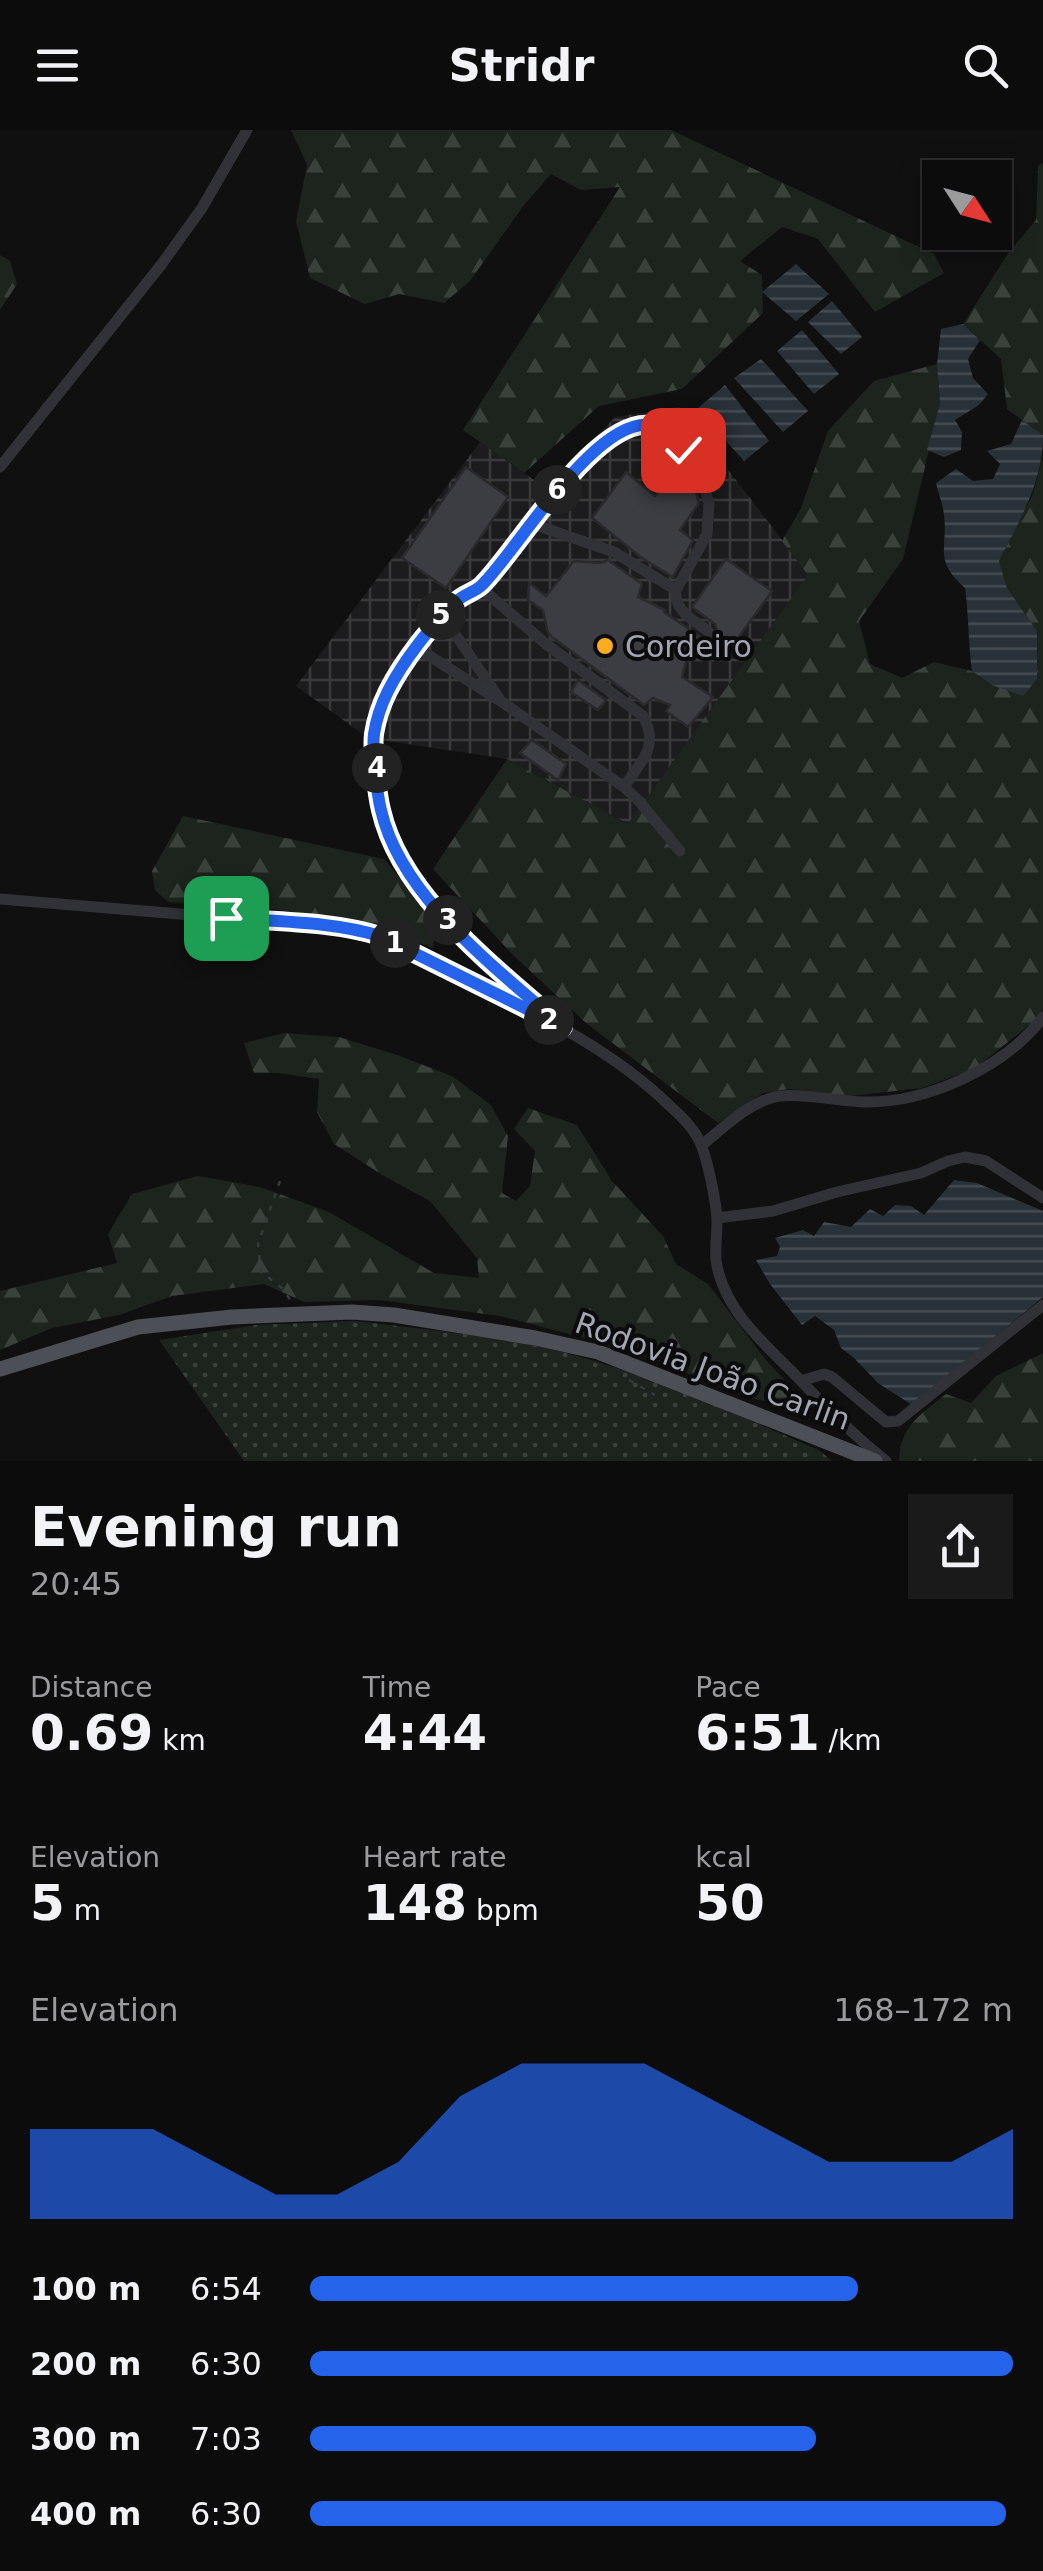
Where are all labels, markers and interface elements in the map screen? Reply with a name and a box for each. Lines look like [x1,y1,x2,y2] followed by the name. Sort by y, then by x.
[30,38,85,93] icon: menu
[958,38,1013,93] icon: search
[449,39,594,92] text: Stridr
[922,160,1012,250] north arrow
[922,160,1012,250] map controls
[641,408,726,493] pin
[656,423,711,478] icon: check
[532,465,582,515] pin: 6
[547,473,567,506] text: 6
[416,590,466,640] pin: 5
[431,598,451,631] text: 5
[625,629,752,664] place label: Cordeiro
[594,635,616,657] marker: Cordeiro
[352,743,402,793] pin: 4
[367,751,387,784] text: 4
[184,876,269,961] pin
[199,891,254,946] icon: arrive
[423,895,473,945] pin: 3
[438,903,458,936] text: 3
[370,918,420,968] pin: 1
[385,926,405,959] text: 1
[524,995,574,1045] pin: 2
[539,1003,559,1036] text: 2
[571,1305,855,1437] street label: Rodovia João Carlin
[908,1494,1013,1599] button: share
[30,1495,402,1559] text: Evening run
[30,1565,122,1603] text: 20:45
[30,1671,152,1704] text: Distance
[363,1671,431,1704] text: Time
[695,1671,761,1704] text: Pace
[30,1704,153,1762] text: 0.69
[363,1704,487,1762] text: 4:44
[695,1704,820,1762] text: 6:51
[153,1724,206,1757] text: km
[820,1724,882,1757] text: /km
[30,1841,160,1874] text: Elevation
[363,1841,506,1874] text: Heart rate
[695,1841,752,1874] text: kcal
[30,1874,65,1932] text: 5
[363,1874,467,1932] text: 148
[695,1874,765,1932] text: 50
[65,1894,101,1927] text: m
[467,1894,539,1927] text: bpm
[30,1991,179,2029] text: Elevation
[834,1991,1013,2029] text: 168–172 m
[30,2270,141,2308] text: 100 m
[190,2270,262,2308] text: 6:54
[30,2345,141,2383] text: 200 m
[190,2345,262,2383] text: 6:30
[30,2420,141,2458] text: 300 m
[190,2420,262,2458] text: 7:03
[30,2495,141,2533] text: 400 m
[190,2495,262,2533] text: 6:30

